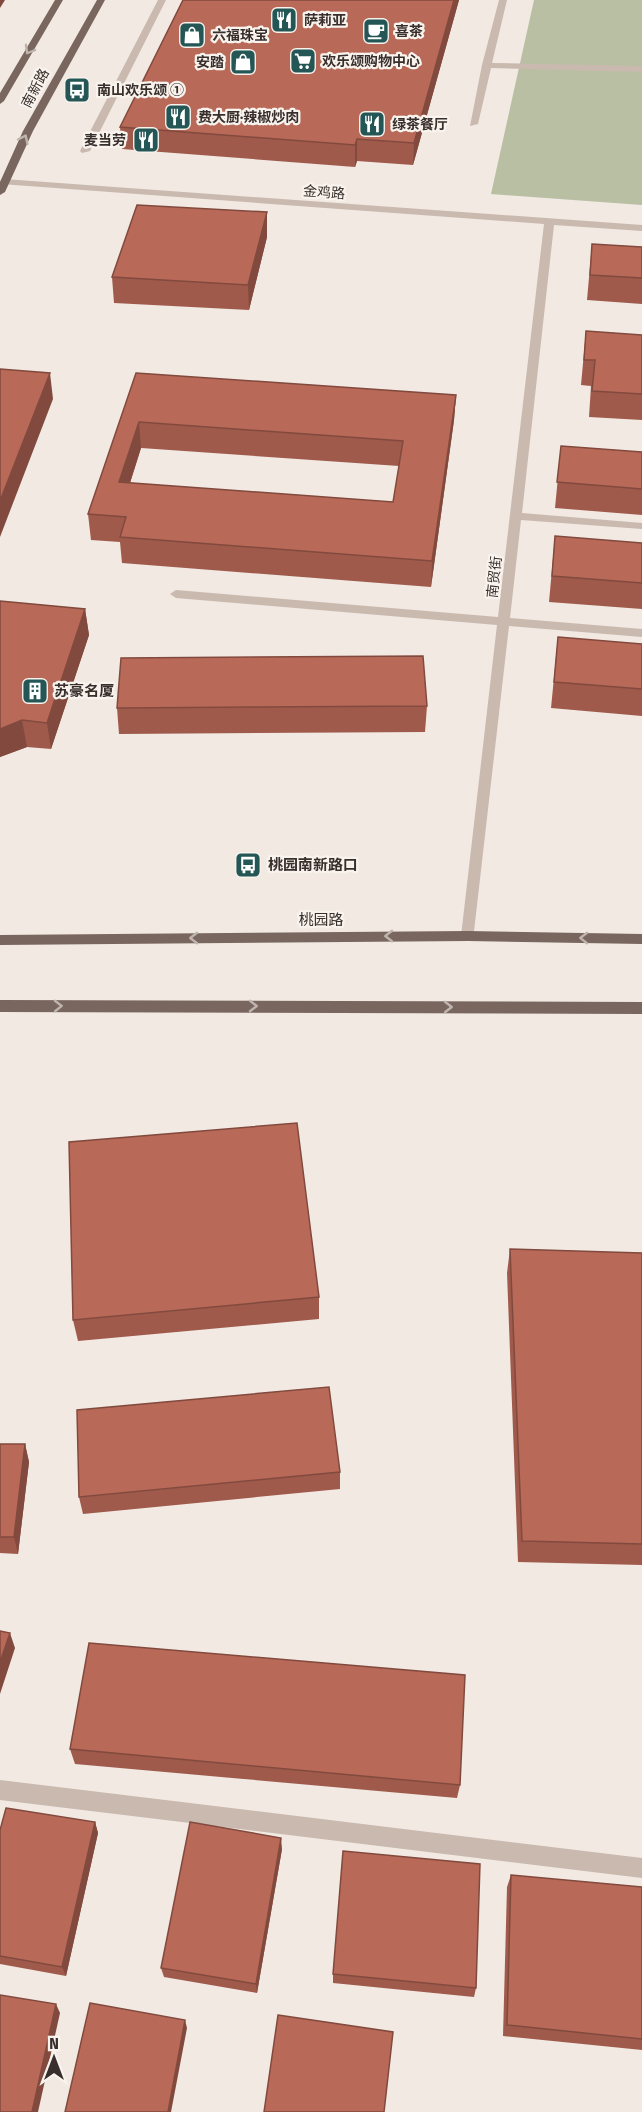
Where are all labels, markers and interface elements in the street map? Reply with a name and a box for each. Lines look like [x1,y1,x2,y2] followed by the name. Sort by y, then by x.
[269,5,299,35] restaurant icon: 萨莉亚
[304,12,346,29] place label: 萨莉亚
[361,16,391,46] cafe icon: 喜茶
[177,20,207,50] shop icon: 六福珠宝
[395,23,423,40] place label: 喜茶
[212,27,268,44] place label: 六福珠宝
[24,44,36,54] one-way arrow
[288,46,318,76] supermarket icon: 欢乐颂购物中心
[228,47,258,77] shop icon: 安踏
[322,53,420,70] place label: 欢乐颂购物中心
[196,54,224,71] place label: 安踏
[18,66,53,111] street label: 南新路
[62,75,92,105] bus stop icon: 南山欢乐颂 ①
[97,82,184,99] place label: 南山欢乐颂 ①
[163,102,193,132] restaurant icon: 费大厨·辣椒炒肉
[198,109,299,126] place label: 费大厨·辣椒炒肉
[357,109,387,139] restaurant icon: 绿茶餐厅
[392,116,448,133] place label: 绿茶餐厅
[131,125,161,155] restaurant icon: 麦当劳
[84,132,126,149] place label: 麦当劳
[17,134,29,145] one-way arrow
[302,183,346,202] street label: 金鸡路
[484,555,505,599] street label: 南贸街
[20,676,50,706] building icon: 苏豪名厦
[54,682,114,700] place label: 苏豪名厦
[233,850,263,880] bus stop icon: 桃园南新路口
[268,856,358,874] place label: 桃园南新路口
[298,911,344,929] street label: 桃园路
[384,930,393,942] one-way arrow
[189,932,198,944] one-way arrow
[579,932,588,944] one-way arrow
[54,999,63,1012] one-way arrow
[249,1000,258,1012] one-way arrow
[444,1001,453,1013] one-way arrow
[24,2028,84,2088] north arrow
[49,2034,59,2053] text: N

